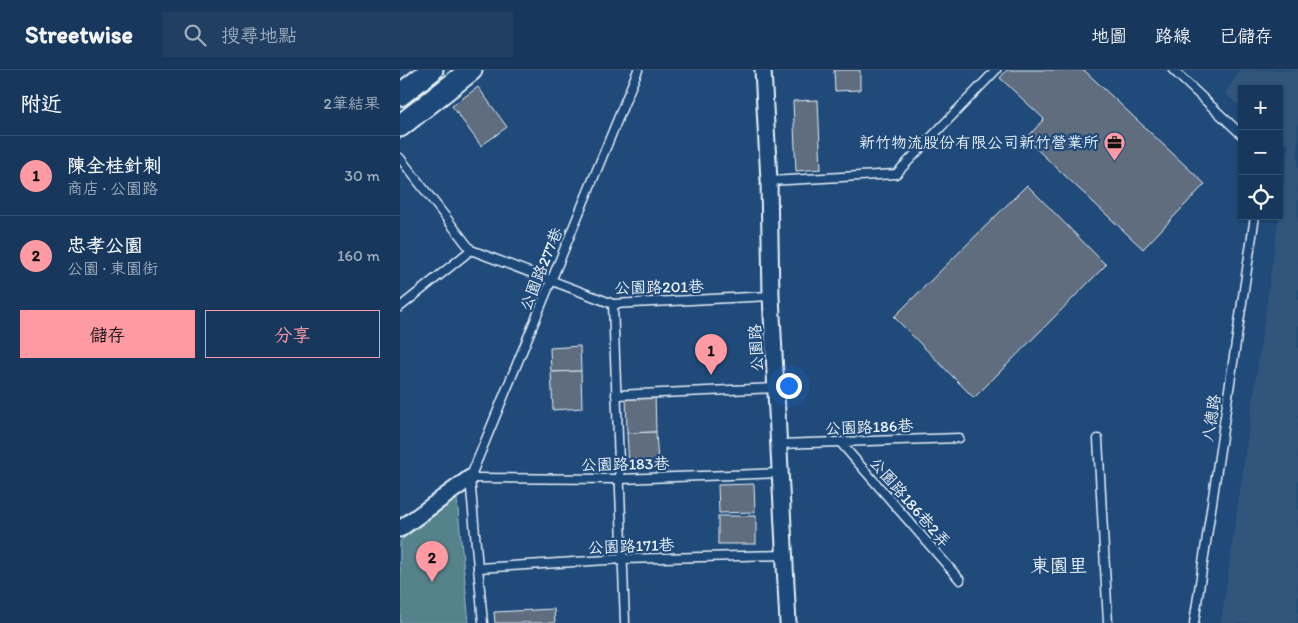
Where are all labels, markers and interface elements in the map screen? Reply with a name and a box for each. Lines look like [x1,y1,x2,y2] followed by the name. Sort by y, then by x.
[163,12,513,57] search box
[25,20,133,49] text: Streetwise
[181,21,209,49] icon: search
[221,24,297,47] text: 搜尋地點
[1091,25,1127,47] text: 地圖
[1155,25,1191,47] text: 路線
[1219,25,1273,47] text: 已儲存
[1238,85,1283,220] map controls
[1238,85,1283,130] button: +
[20,91,62,116] text: 附近
[324,94,380,113] text: 2筆結果
[1103,130,1127,161] office icon: 新竹物流股份有限公司新竹營業所
[1238,130,1283,175] button: −
[859,133,1099,152] place label: 新竹物流股份有限公司新竹營業所
[67,154,162,177] text: 陳全桂針刺
[32,166,40,185] text: 1
[344,166,380,185] text: 30 m
[1238,175,1283,220] button: locate
[67,179,158,198] text: 商店 · 公園路
[516,225,566,313] street label: 公園路277巷
[67,234,143,257] text: 忠孝公園
[32,246,40,265] text: 2
[337,246,380,265] text: 160 m
[67,259,158,278] text: 公園 · 東園街
[614,277,704,297] street label: 公園路201巷
[20,310,195,358] button: 儲存
[205,310,380,358] button: 分享
[745,324,767,372] street label: 公園路
[695,334,727,375] pin: 1
[776,373,802,399] your location
[1198,393,1224,443] street label: 八德路
[824,416,914,438] street label: 公園路186巷
[866,453,954,551] street label: 公園路186巷2弄
[580,454,670,474] street label: 公園路183巷
[587,535,675,557] street label: 公園路171巷
[416,541,448,582] pin: 2
[1030,554,1088,577] district label: 東園里

